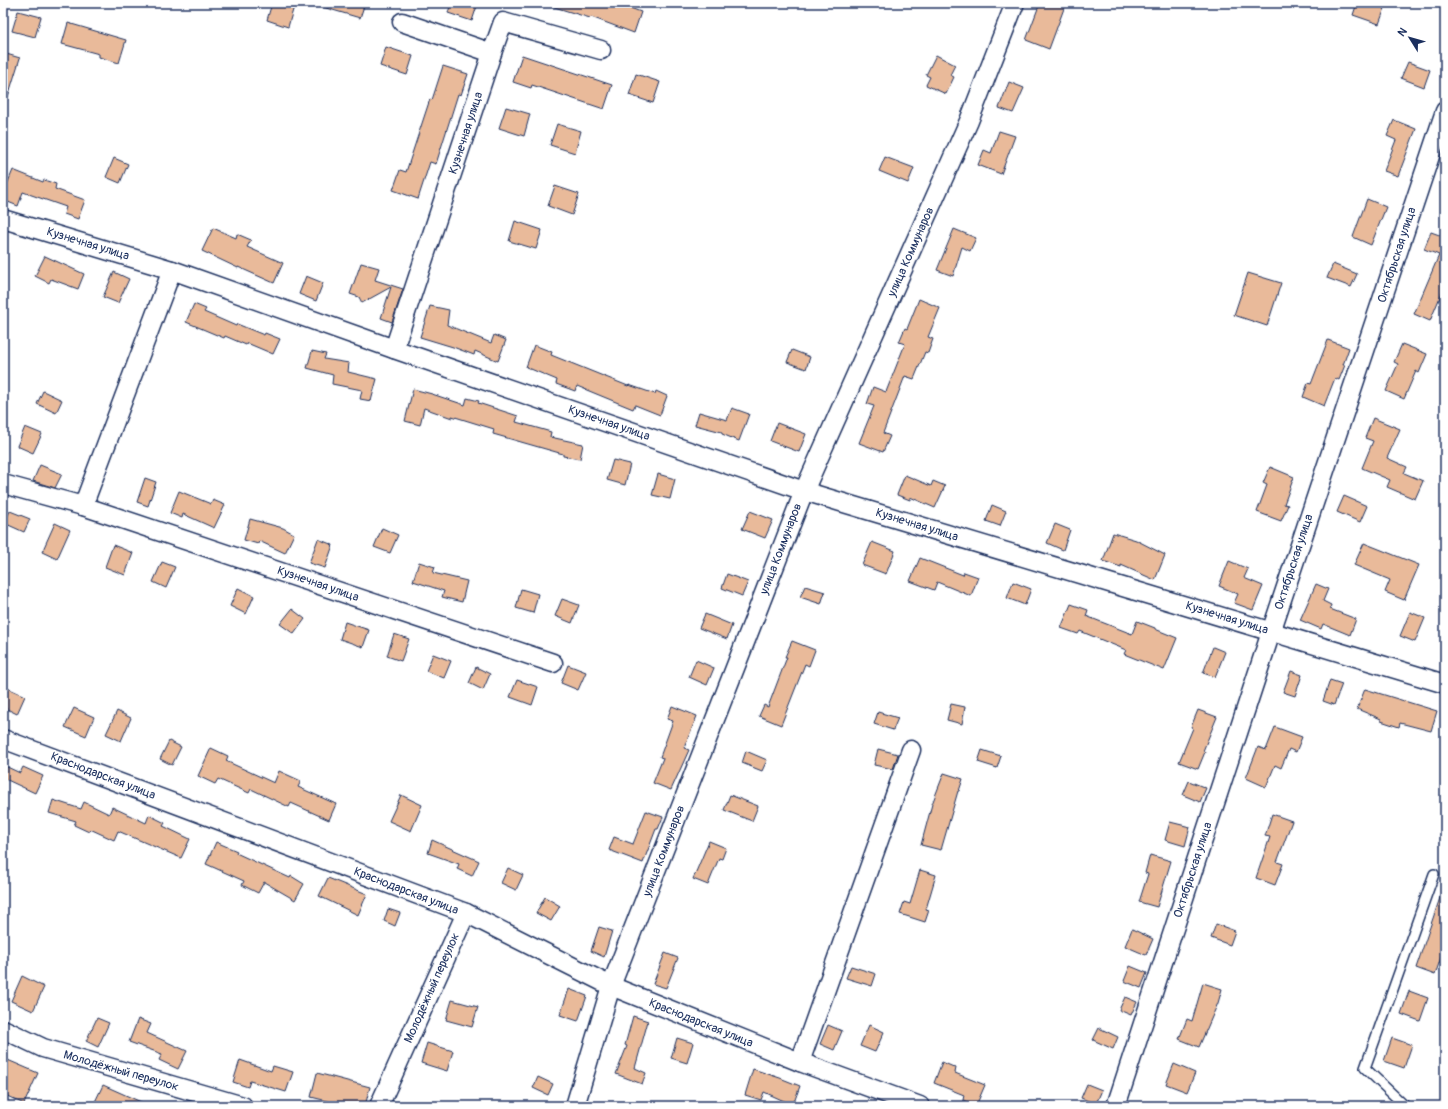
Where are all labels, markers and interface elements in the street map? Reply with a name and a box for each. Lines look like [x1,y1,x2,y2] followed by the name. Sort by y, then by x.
[1390,18,1430,58] north arrow
[1395,25,1410,39] text: N
[446,90,486,176] street label: Кузнечная улица
[884,205,937,300] street label: улица Коммунаров
[1374,205,1420,305] street label: Октябрьская улица
[45,224,131,264] street label: Кузнечная улица
[566,402,652,444] street label: Кузнечная улица
[756,501,805,598] street label: улица Коммунаров
[874,505,960,545] street label: Кузнечная улица
[1271,512,1317,612] street label: Октябрьская улица
[275,563,361,605] street label: Кузнечная улица
[1184,598,1270,638] street label: Кузнечная улица
[48,749,158,803] street label: Краснодарская улица
[639,803,688,900] street label: улица Коммунаров
[1170,820,1216,920] street label: Октябрьская улица
[351,864,461,918] street label: Краснодарская улица
[401,931,463,1045] street label: Молодёжный переулок
[647,995,756,1051] street label: Краснодарская улица
[62,1047,180,1095] street label: Молодёжный переулок

